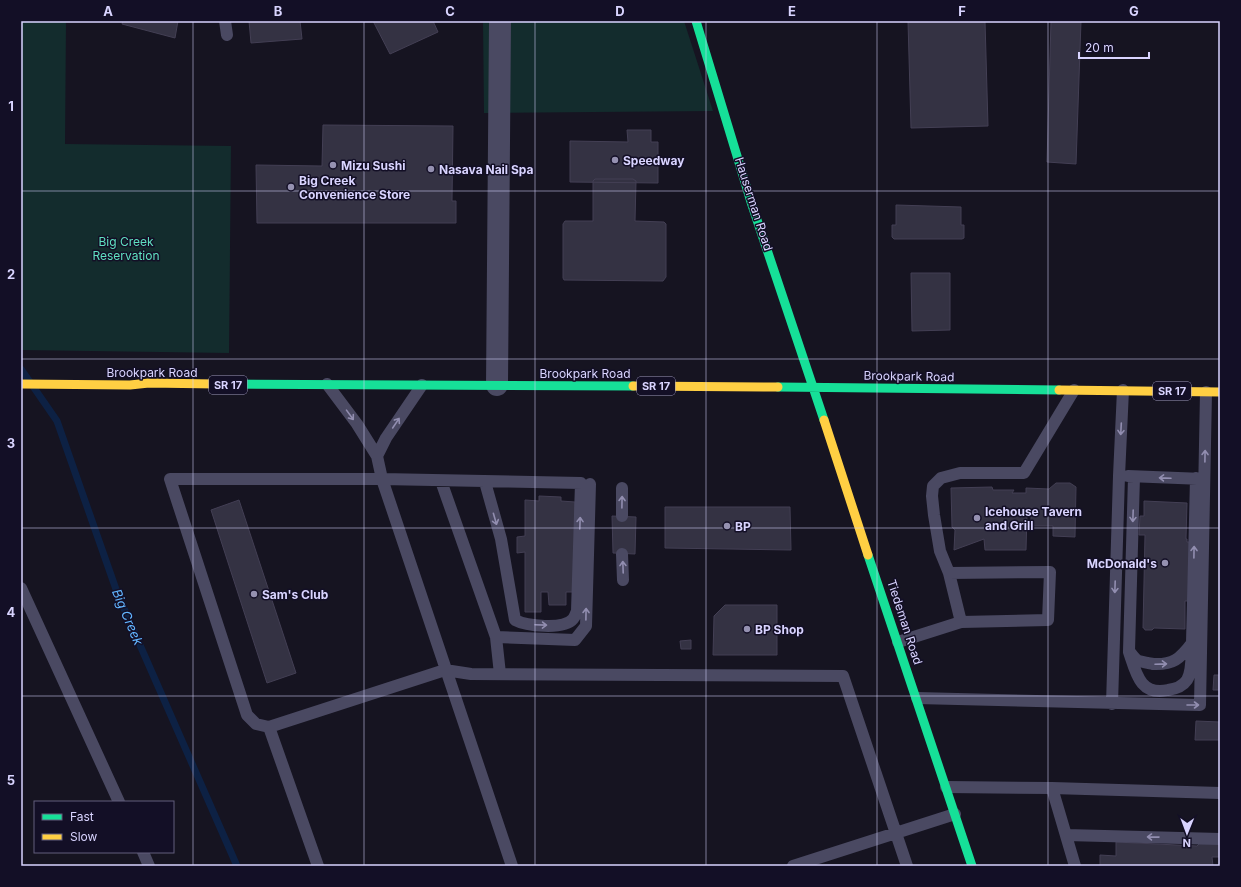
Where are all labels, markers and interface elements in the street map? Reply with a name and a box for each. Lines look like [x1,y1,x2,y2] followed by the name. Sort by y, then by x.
[103,3,113,19] text: A
[274,3,283,19] text: B
[445,3,455,19] text: C
[615,3,625,19] text: D
[788,3,796,19] text: E
[958,3,966,19] text: F
[1129,3,1139,19] text: G
[1079,34,1149,60] scale bar
[1085,40,1114,55] text: 20 m
[8,98,14,114] text: 1
[623,153,685,168] place label: Speedway
[610,155,620,165] marker: Speedway
[732,155,776,253] street label: Hauserman Road
[341,158,405,173] place label: Mizu Sushi
[328,160,338,170] marker: Mizu Sushi
[439,162,533,177] place label: Nasava Nail Spa
[426,164,436,174] marker: Nasava Nail Spa
[299,173,410,202] place label: Big Creek Convenience Store
[286,182,296,192] marker: Big Creek Convenience Store
[92,234,160,263] park label: Big Creek Reservation
[7,266,15,282] text: 2
[107,365,197,380] street label: Brookpark Road
[540,366,630,381] street label: Brookpark Road
[863,368,955,384] street label: Brookpark Road
[209,376,247,394] road number: SR 17
[637,377,675,395] road number: SR 17
[1153,382,1191,400] road number: SR 17
[346,410,354,421] one-way arrow
[392,418,400,429] one-way arrow
[1117,422,1125,435] one-way arrow
[7,435,15,451] text: 3
[1201,450,1209,463] one-way arrow
[1159,474,1172,481] one-way arrow
[618,496,626,509] one-way arrow
[985,504,1082,533] place label: Icehouse Tavern and Grill
[1129,509,1137,522] one-way arrow
[492,512,499,525] one-way arrow
[972,513,982,523] marker: Icehouse Tavern and Grill
[576,517,584,530] one-way arrow
[735,519,751,534] place label: BP
[722,521,732,531] marker: BP
[1190,546,1198,559] one-way arrow
[1087,556,1157,571] place label: McDonald's
[1160,558,1170,568] marker: McDonald's
[619,561,627,574] one-way arrow
[884,578,926,666] street label: Tiedeman Road
[1112,580,1119,593] one-way arrow
[109,586,147,648] water label: Big Creek
[262,587,329,602] place label: Sam's Club
[249,589,259,599] marker: Sam's Club
[7,604,16,620] text: 4
[583,608,590,621] one-way arrow
[534,622,547,629] one-way arrow
[755,622,804,637] place label: BP Shop
[742,624,752,634] marker: BP Shop
[1154,660,1167,667] one-way arrow
[1186,701,1199,709] one-way arrow
[7,772,15,788] text: 5
[34,801,174,853] legend
[70,809,94,824] text: Fast
[1167,813,1207,853] north arrow
[70,829,98,844] text: Slow
[1147,833,1160,841] one-way arrow
[1183,836,1191,850] text: N

